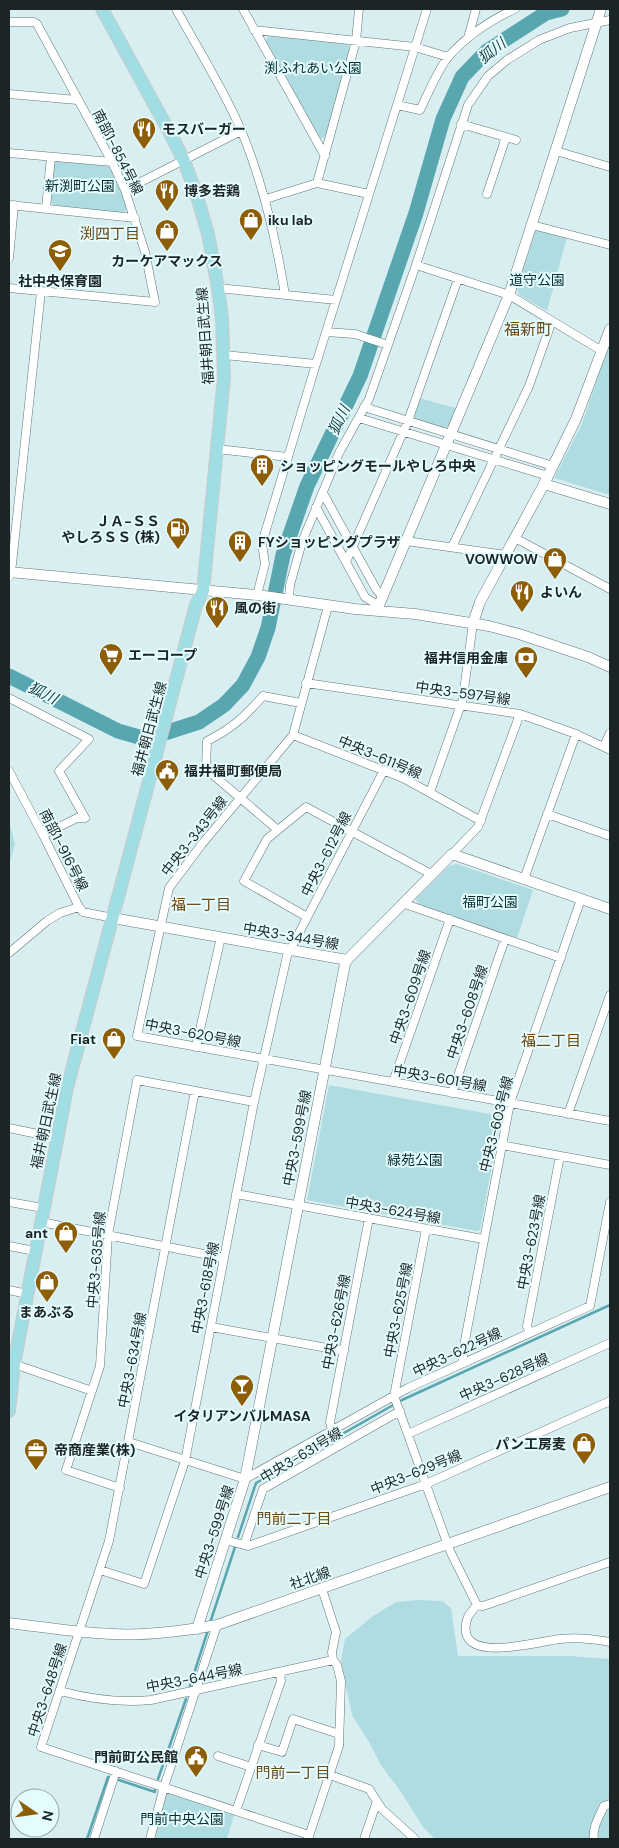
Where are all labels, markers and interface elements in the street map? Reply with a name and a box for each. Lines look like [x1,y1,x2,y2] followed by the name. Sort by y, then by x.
[474,33,512,68] water label: 狐川
[264,59,362,77] park label: 渕ふれあい公園
[89,106,147,198] street label: 南部1-854号線
[131,116,157,150] restaurant icon: モスバーガー
[162,120,246,138] place label: モスバーガー
[45,177,115,195] park label: 新渕町公園
[154,178,180,212] restaurant icon: 博多若鶏
[184,182,240,200] place label: 博多若鶏
[238,207,264,241] shop icon: iku lab
[268,211,313,229] place label: iku lab
[154,218,180,252] shop icon: カーケアマックス
[80,224,140,244] district label: 渕四丁目
[47,238,73,272] school or university icon: 社中央保育園
[111,252,223,270] place label: カーケアマックス
[509,271,565,289] park label: 道守公園
[18,272,102,290] place label: 社中央保育園
[193,286,217,386] street label: 福井朝日武生線
[504,319,552,340] district label: 福新町
[323,400,355,438] water label: 狐川
[249,453,275,487] building icon: ショッピングモールやしろ中央
[280,457,476,475] place label: ショッピングモールやしろ中央
[61,512,160,546] place label: ＪＡ-ＳＳ やしろＳＳ (株)
[165,516,191,550] fuel station icon: ＪＡ-ＳＳ やしろＳＳ (株)
[227,529,253,563] building icon: FYショッピングプラザ
[258,533,401,551] place label: FYショッピングプラザ
[542,546,568,580] shop icon: VOWWOW
[465,550,538,568] place label: VOWWOW
[509,579,535,613] restaurant icon: よいん
[540,583,582,601] place label: よいん
[204,595,230,629] restaurant icon: 風の街
[234,599,276,617] place label: 風の街
[98,642,124,676] supermarket icon: エーコープ
[513,645,539,679] bank icon: 福井信用金庫
[128,646,197,664] place label: エーコープ
[424,649,508,667] place label: 福井信用金庫
[25,677,63,710] water label: 狐川
[414,677,512,709] street label: 中央3-597号線
[128,679,170,779] street label: 福井朝日武生線
[335,731,425,783] street label: 中央3-611号線
[154,758,180,792] public building icon: 福井福町郵便局
[184,762,282,780] place label: 福井福町郵便局
[157,792,231,880] street label: 中央3-343号線
[36,806,92,894] street label: 南部1-916号線
[297,808,355,900] street label: 中央3-612号線
[462,893,518,911] park label: 福町公園
[171,895,231,915] district label: 福一丁目
[242,919,340,953] street label: 中央3-344号線
[385,947,435,1047] street label: 中央3-609号線
[442,962,492,1062] street label: 中央3-608号線
[143,1015,243,1051] street label: 中央3-620号線
[101,1026,127,1060] shop icon: Fiat
[70,1030,96,1048] place label: Fiat
[521,1031,581,1051] district label: 福二丁目
[392,1061,488,1095] street label: 中央3-601号線
[27,1071,65,1171] street label: 福井朝日武生線
[475,1074,517,1174] street label: 中央3-603号線
[279,1088,315,1188] street label: 中央3-599号線
[387,1151,443,1169] park label: 緑苑公園
[344,1193,442,1227] street label: 中央3-624号線
[513,1193,549,1291] street label: 中央3-623号線
[83,1211,109,1309] street label: 中央3-635号線
[53,1220,79,1254] shop icon: ant
[25,1224,48,1242] place label: ant
[187,1240,223,1336] street label: 中央3-618号線
[380,1261,416,1359] street label: 中央3-625号線
[34,1269,60,1303] shop icon: まあぶる
[318,1273,354,1371] street label: 中央3-626号線
[19,1303,75,1321] place label: まあぶる
[114,1310,150,1410] street label: 中央3-634号線
[410,1323,504,1381] street label: 中央3-622号線
[456,1349,552,1405] street label: 中央3-628号線
[229,1373,255,1407] bar icon: イタリアンバルMASA
[173,1407,311,1425] place label: イタリアンバルMASA
[256,1423,346,1487] street label: 中央3-631号線
[571,1431,597,1465] shop icon: パン工房麦
[495,1435,566,1453] place label: パン工房麦
[23,1437,49,1471] office icon: 帝商産業(株)
[54,1441,136,1459] place label: 帝商産業(株)
[368,1445,464,1499] street label: 中央3-629号線
[190,1483,238,1581] street label: 中央3-599号線
[256,1509,332,1529] district label: 門前二丁目
[287,1563,333,1593] street label: 社北線
[23,1641,71,1739] street label: 中央3-648号線
[144,1660,244,1696] street label: 中央3-644号線
[183,1744,209,1778] public building icon: 門前町公民館
[94,1748,178,1766] place label: 門前町公民館
[255,1763,331,1783] district label: 門前一丁目
[10,1788,60,1838] north arrow
[38,1809,58,1823] text: N
[140,1810,224,1828] park label: 門前中央公園

